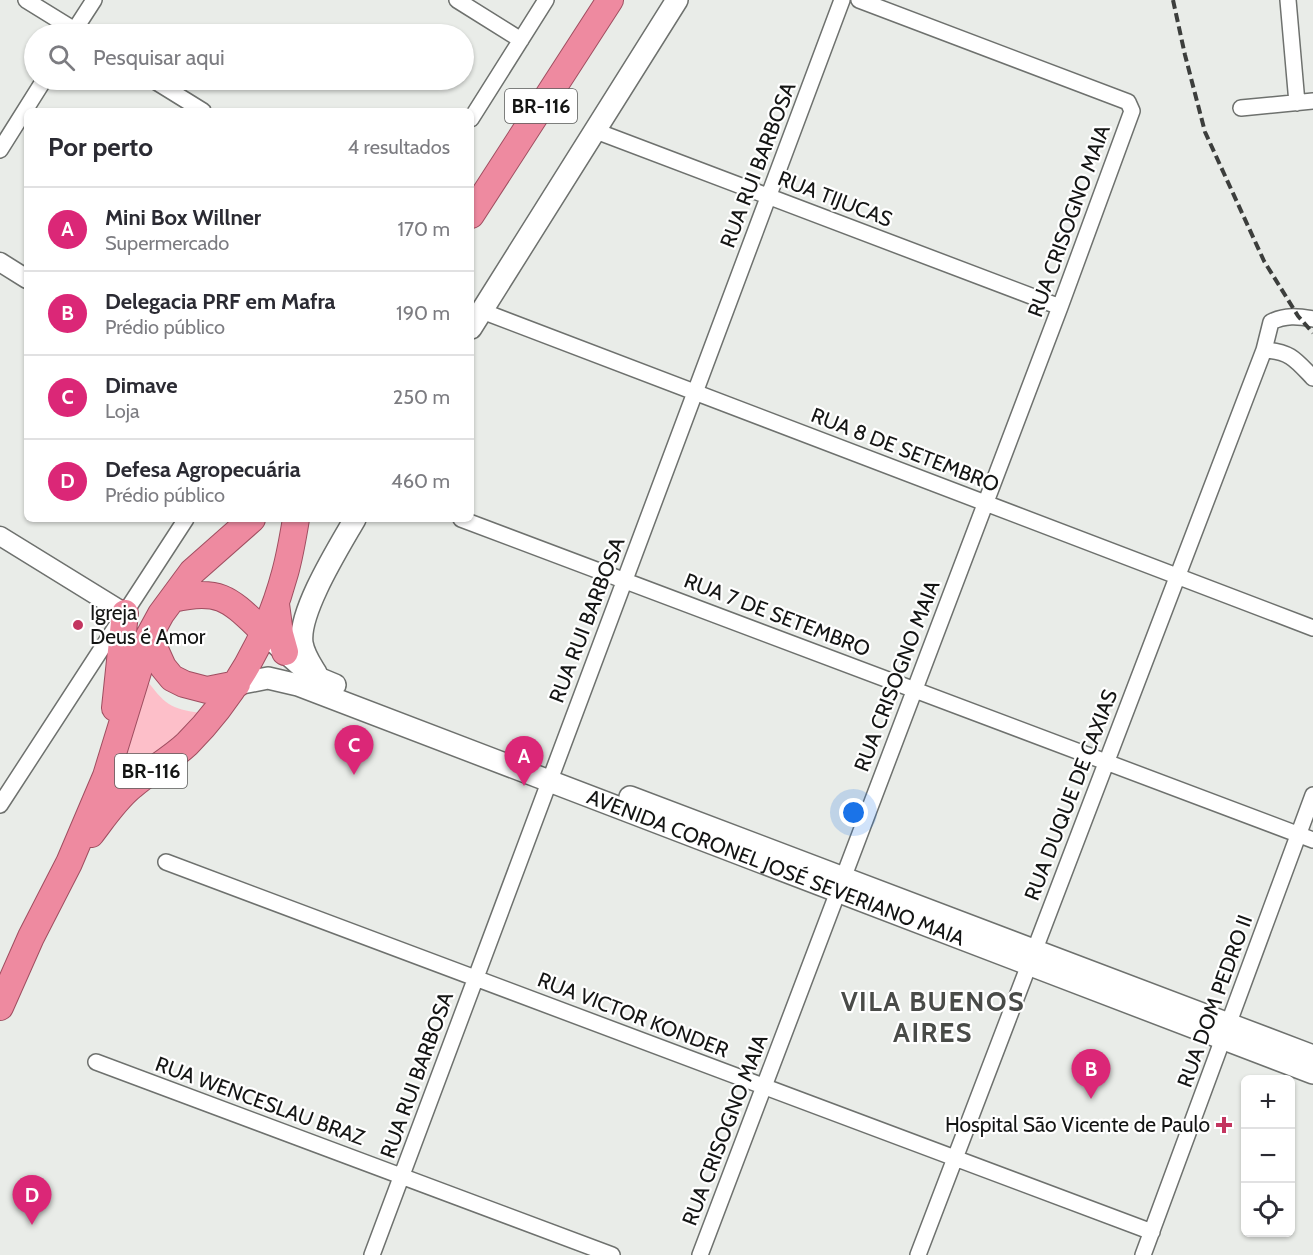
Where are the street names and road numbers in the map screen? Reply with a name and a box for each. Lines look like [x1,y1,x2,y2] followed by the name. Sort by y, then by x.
[714,79,801,251] street label: RUA RUI BARBOSA
[505,89,577,123] road number: BR-116
[1022,121,1115,320] street label: RUA CRISOGNO MAIA
[774,165,896,232] street label: RUA TIJUCAS
[808,402,1003,497] street label: RUA 8 DE SETEMBRO
[543,534,630,706] street label: RUA RUI BARBOSA
[681,568,874,662] street label: RUA 7 DE SETEMBRO
[849,577,945,775] street label: RUA CRISOGNO MAIA
[1019,686,1122,904] street label: RUA DUQUE DE CAXIAS
[115,754,187,788] road number: BR-116
[584,784,968,951] street label: AVENIDA CORONEL JOSÉ SEVERIANO MAIA
[1172,911,1257,1090] street label: RUA DOM PEDRO II
[534,967,732,1063] street label: RUA VICTOR KONDER
[375,988,458,1161] street label: RUA RUI BARBOSA
[677,1031,773,1229] street label: RUA CRISOGNO MAIA
[152,1051,369,1150] street label: RUA WENCESLAU BRAZ

